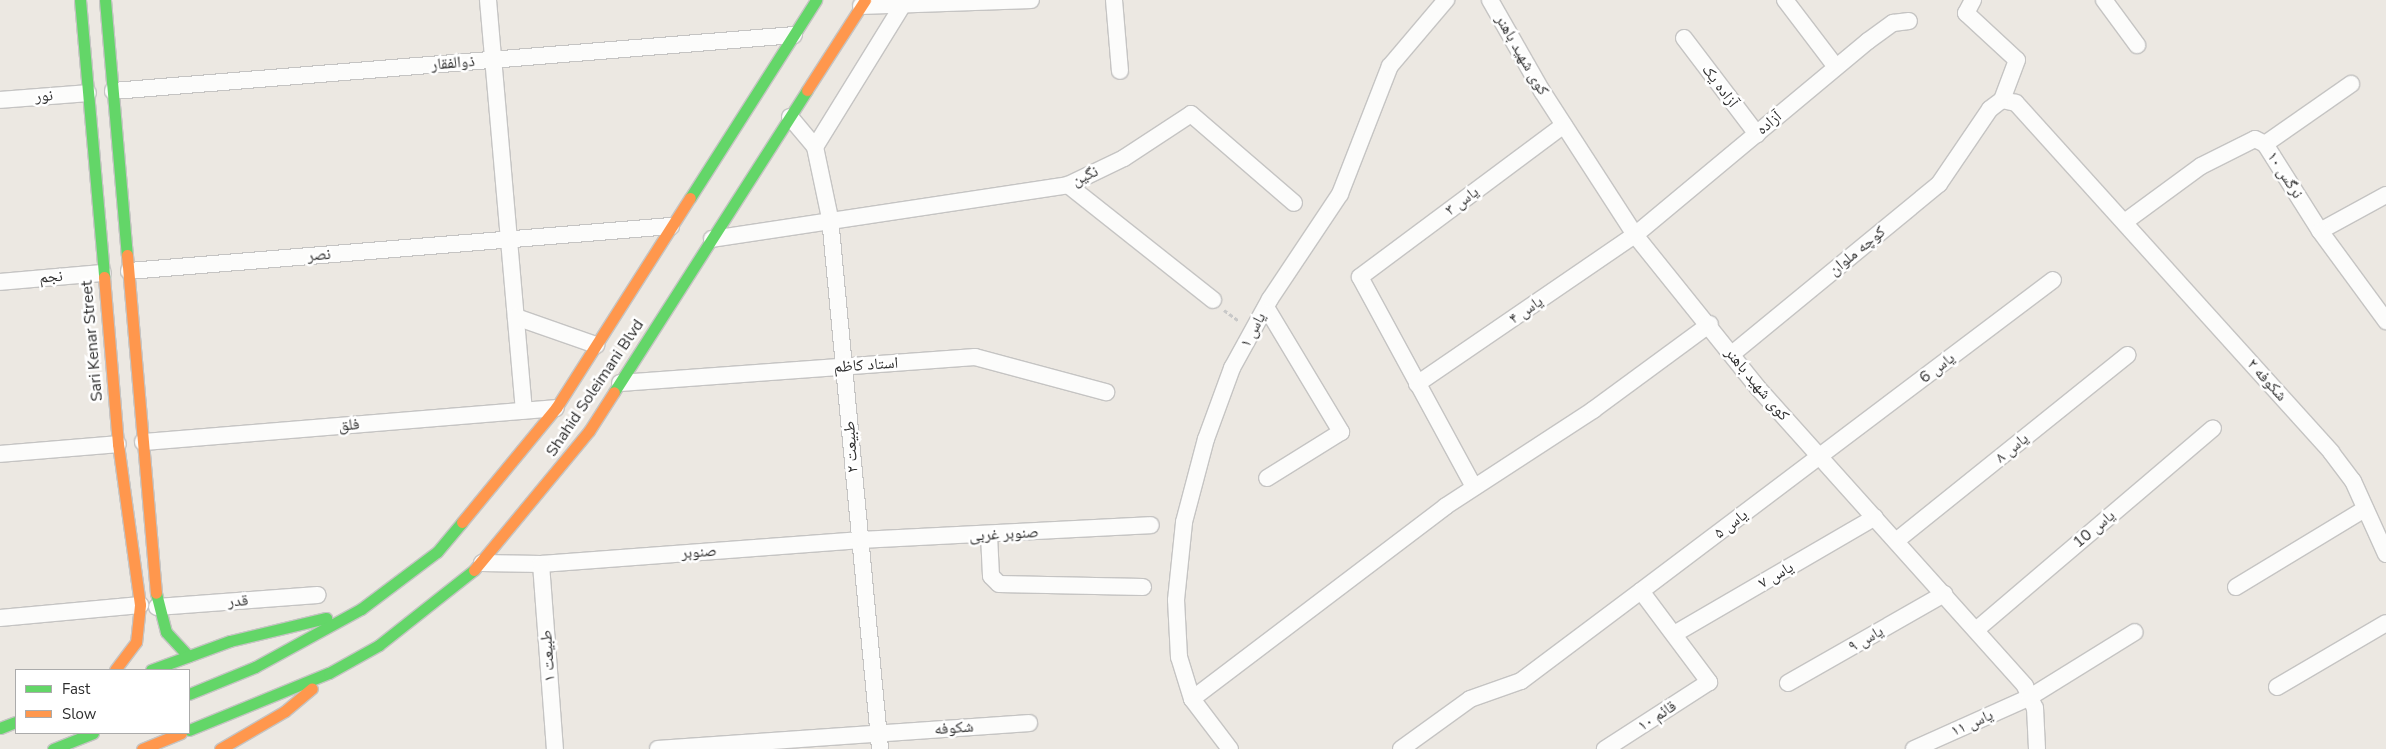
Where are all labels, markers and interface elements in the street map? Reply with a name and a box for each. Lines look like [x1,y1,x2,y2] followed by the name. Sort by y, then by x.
[1491,11,1553,99] street label: کوی شهید باهنر
[430,52,476,74] street label: ذوالفقار
[1698,61,1742,111] street label: آزاده یک
[34,86,54,106] street label: نور
[1753,107,1785,139] street label: آزاده
[2263,148,2307,202] street label: نرگس ۱۰
[1069,162,1101,190] street label: نگین
[1441,182,1483,220] street label: یاس ۳
[1825,222,1889,280] street label: کوچه ملوان
[307,244,331,266] street label: نصر
[38,266,64,288] street label: نجم
[77,280,107,402] street label: Sari Kenar Street
[1505,292,1547,328] street label: یاس ۴
[1236,309,1270,351] street label: یاس ۱
[542,316,648,460] street label: Shahid Soleimani Blvd
[1721,343,1793,425] street label: کوی شهید باهنر
[1915,348,1959,388] street label: یاس 6
[833,353,899,377] street label: استاد کاظم
[2243,355,2291,405] street label: شکوفه ۲
[338,415,360,435] street label: فلق
[840,420,862,474] street label: طبیعت ۲
[1992,429,2032,467] street label: یاس ۸
[1710,505,1752,543] street label: یاس ۵
[2069,506,2119,552] street label: یاس 10
[969,523,1039,545] street label: صنوبر غربی
[681,541,717,563] street label: صنوبر
[1755,557,1797,593] street label: یاس ۷
[227,591,249,611] street label: قدر
[1845,621,1887,657] street label: یاس ۹
[537,629,559,683] street label: طبیعت ۱
[15,669,190,734] legend
[62,679,90,699] text: Fast
[1634,696,1680,736] street label: قائم ۱۰
[62,704,96,724] text: Slow
[1948,705,1996,741] street label: یاس ۱۱
[934,717,974,739] street label: شکوفه

